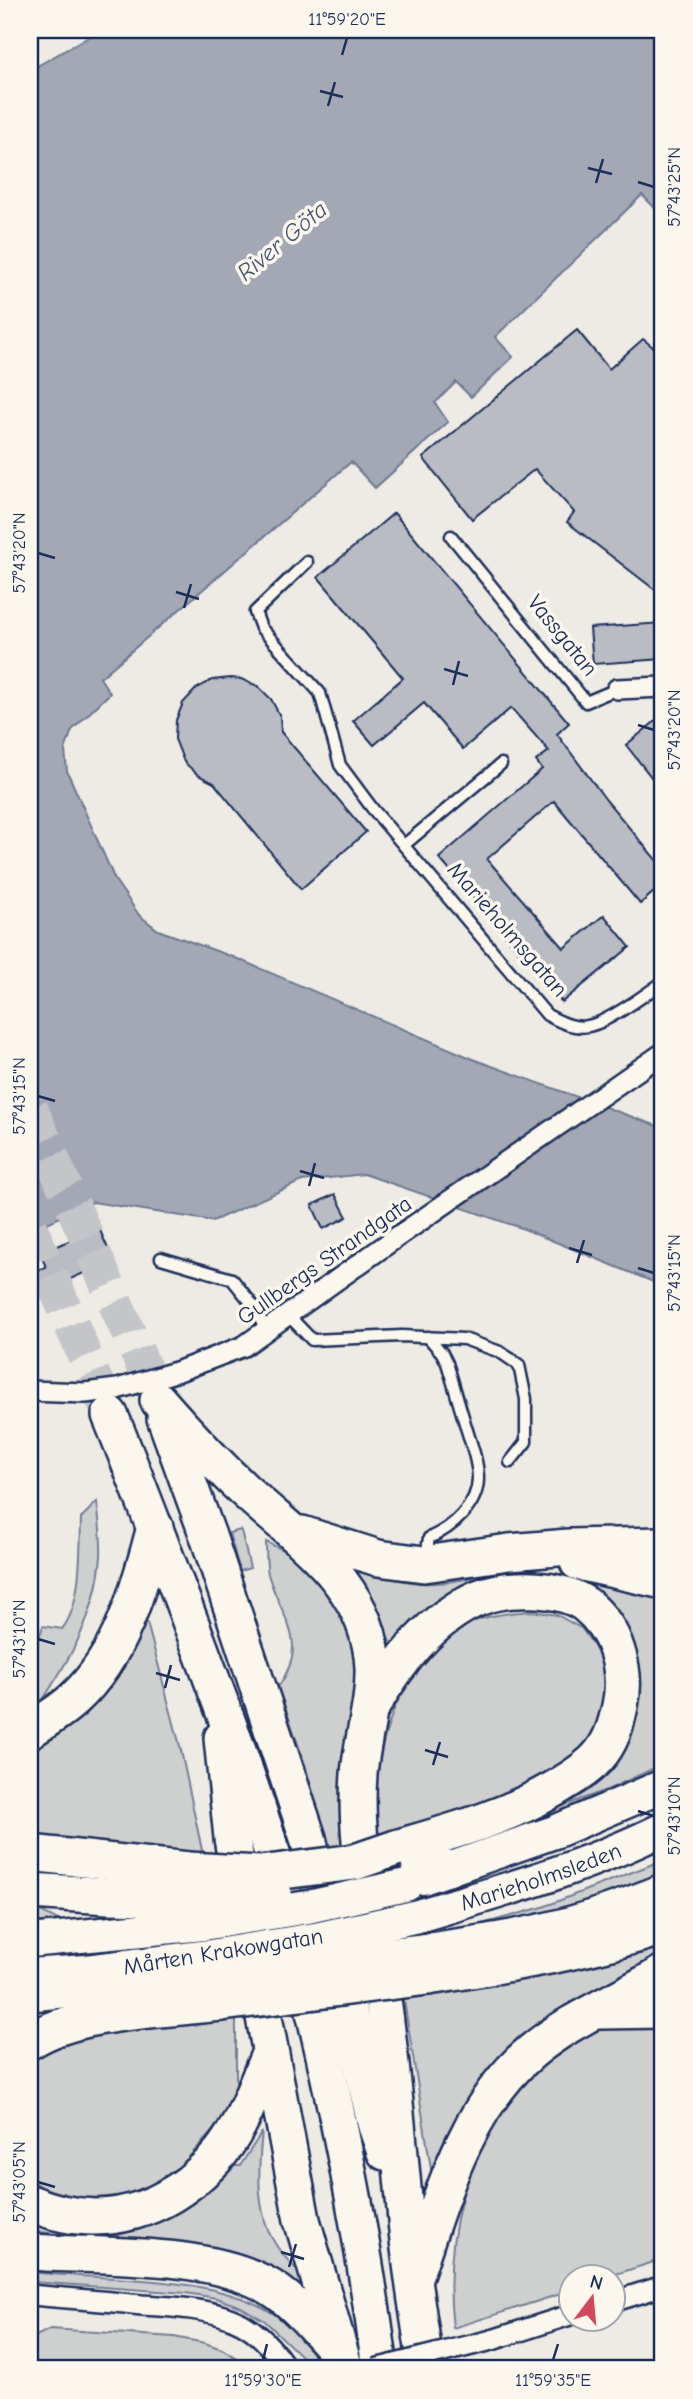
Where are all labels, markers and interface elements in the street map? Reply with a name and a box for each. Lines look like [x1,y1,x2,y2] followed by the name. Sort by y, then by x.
[308,9,386,30] text: 11°59'20"E
[664,147,685,227] text: 57°43'25"N
[231,195,333,287] water label: River Göta
[9,512,30,594] text: 57°43'20"N
[522,589,603,681] street label: Vassgatan
[664,689,685,771] text: 57°43'20"N
[442,856,573,1002] street label: Marieholmsgatan
[9,1057,30,1135] text: 57°43'15"N
[232,1190,417,1331] street label: Gullbergs Strandgata
[664,1234,685,1312] text: 57°43'15"N
[9,1600,30,1678] text: 57°43'10"N
[664,1777,685,1855] text: 57°43'10"N
[457,1837,625,1917] street label: Marieholmsleden
[121,1922,325,1981] street label: Mårten Krakowgatan
[9,2141,30,2223] text: 57°43'05"N
[556,2262,626,2332] north arrow
[587,2270,605,2295] text: N
[224,2370,302,2391] text: 11°59'30"E
[515,2370,591,2391] text: 11°59'35"E

